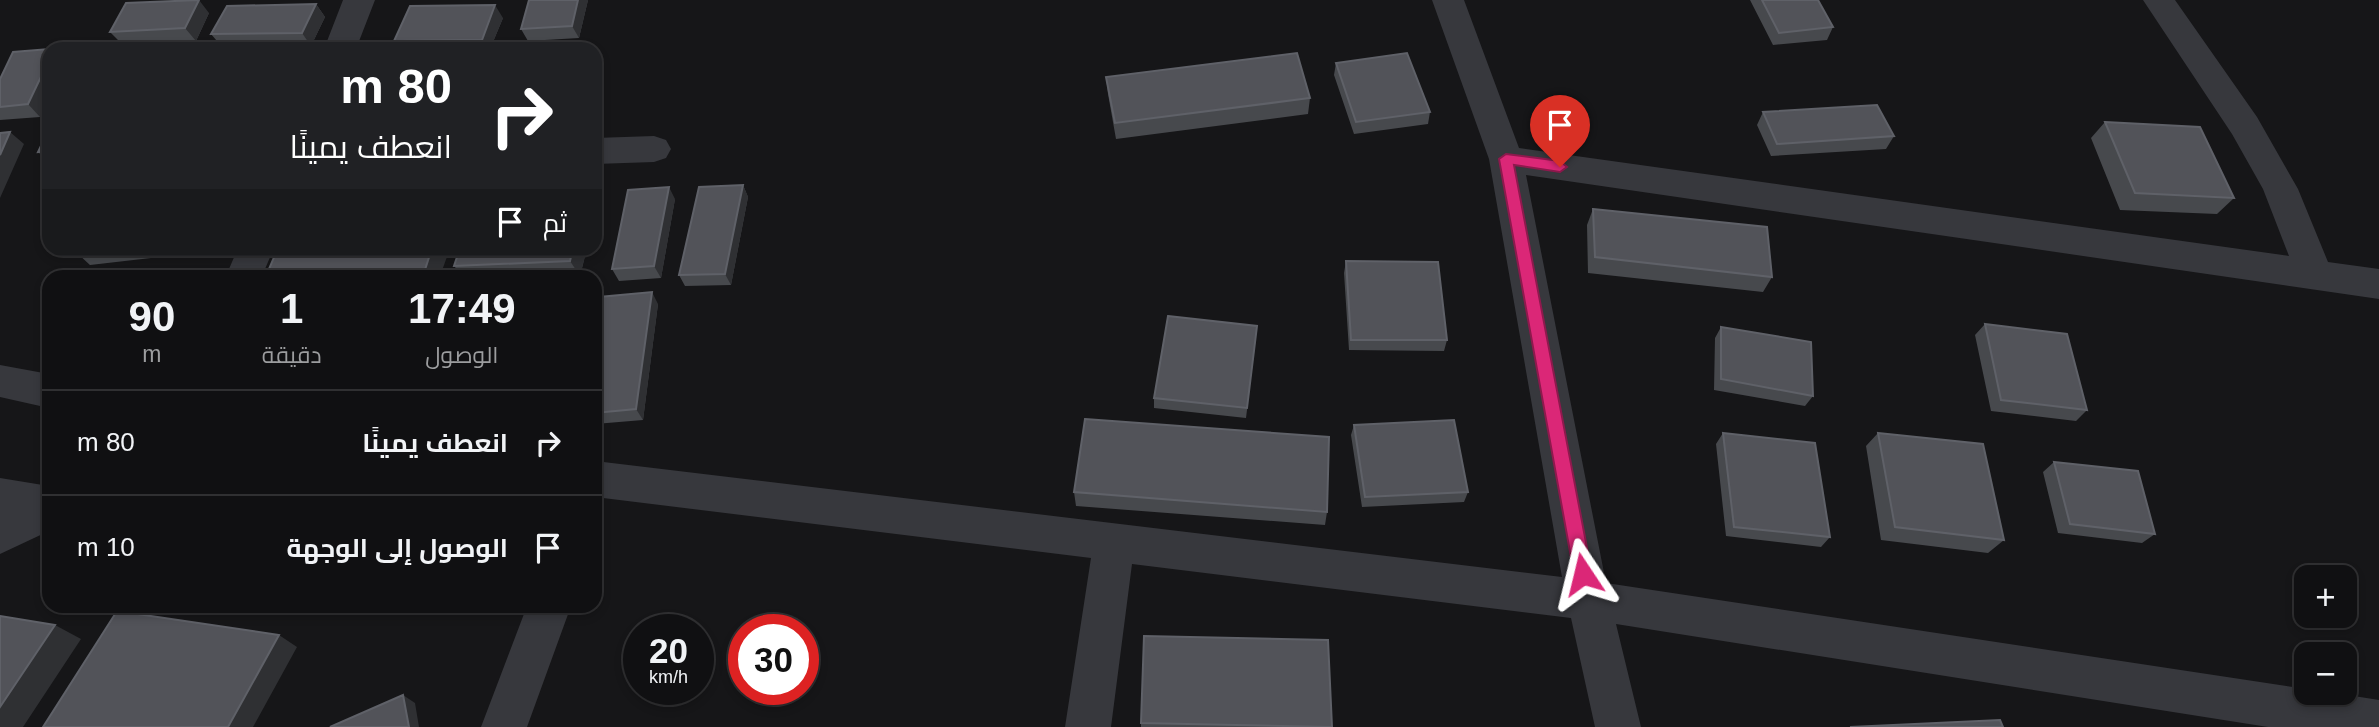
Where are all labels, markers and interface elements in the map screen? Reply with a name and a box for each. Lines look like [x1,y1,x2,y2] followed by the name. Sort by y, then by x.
[340,59,452,113] text: 80 m
[476,70,567,161] icon: right
[1530,95,1590,167] pin
[1541,106,1579,144] icon: arrive
[289,129,452,165] text: انعطف يمينًا
[491,203,529,241] icon: arrive
[543,208,567,238] text: ثم
[280,285,303,332] text: 1
[408,285,516,332] text: 17:49
[129,293,175,340] text: 90
[142,341,161,367] text: m
[262,342,322,368] text: دقيقة
[425,342,498,368] text: الوصول
[529,424,567,462] icon: right
[77,427,135,457] text: 80 m
[362,428,508,458] text: انعطف يمينًا
[529,529,567,567] icon: arrive
[77,532,135,562] text: 10 m
[286,533,508,563] text: الوصول إلى الوجهة
[1546,537,1620,611] position arrow
[2294,565,2357,705] map controls
[2294,565,2357,628] button: +
[728,614,819,705] speed limit sign: 30
[649,631,688,670] text: 20
[2294,642,2357,705] button: −
[649,667,688,687] text: km/h

